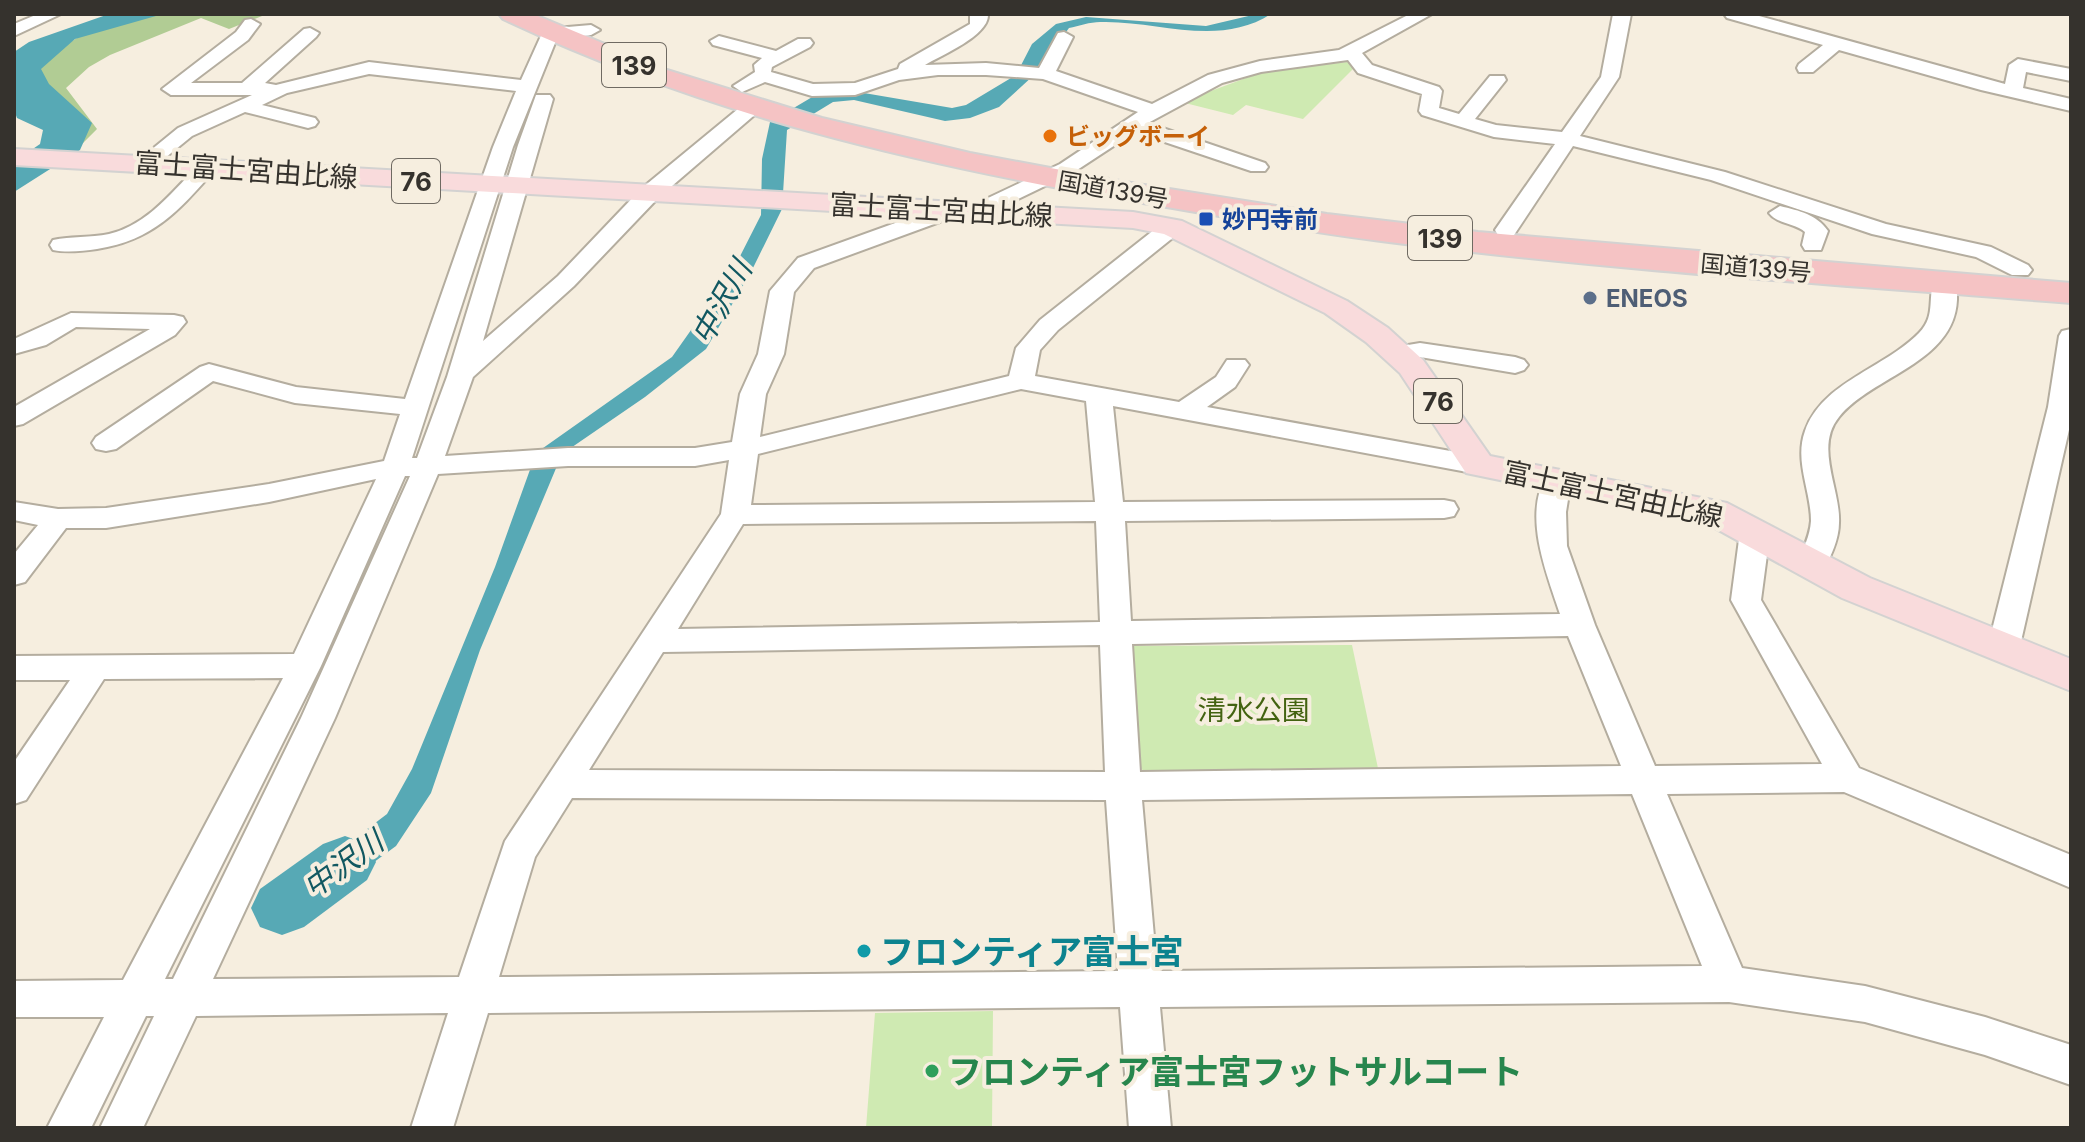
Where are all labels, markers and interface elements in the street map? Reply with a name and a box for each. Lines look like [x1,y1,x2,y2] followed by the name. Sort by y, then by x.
[602,43,666,87] road number: 139
[1066,122,1210,151] place label: ビッグボーイ
[1041,127,1059,145] marker: ビッグボーイ
[133,145,359,195] street label: 富士富士宮由比線
[392,159,440,203] road number: 76
[1056,166,1170,214] street label: 国道139号
[828,187,1054,233] street label: 富士富士宮由比線
[1222,205,1318,234] place label: 妙円寺前
[1197,210,1215,228] marker: 妙円寺前
[1408,216,1472,260] road number: 139
[1699,249,1813,287] street label: 国道139号
[683,251,760,350] water label: 中沢川
[1606,284,1688,313] place label: ENEOS
[1581,289,1599,307] marker: ENEOS
[1414,379,1462,423] road number: 76
[1500,454,1726,534] street label: 富士富士宮由比線
[1198,693,1310,727] park label: 清水公園
[296,821,392,905] water label: 中沢川
[880,931,1184,972] place label: フロンティア富士宮
[855,942,873,960] marker: フロンティア富士宮
[948,1051,1523,1092] place label: フロンティア富士宮フットサルコート
[923,1062,941,1080] marker: フロンティア富士宮フットサルコート

